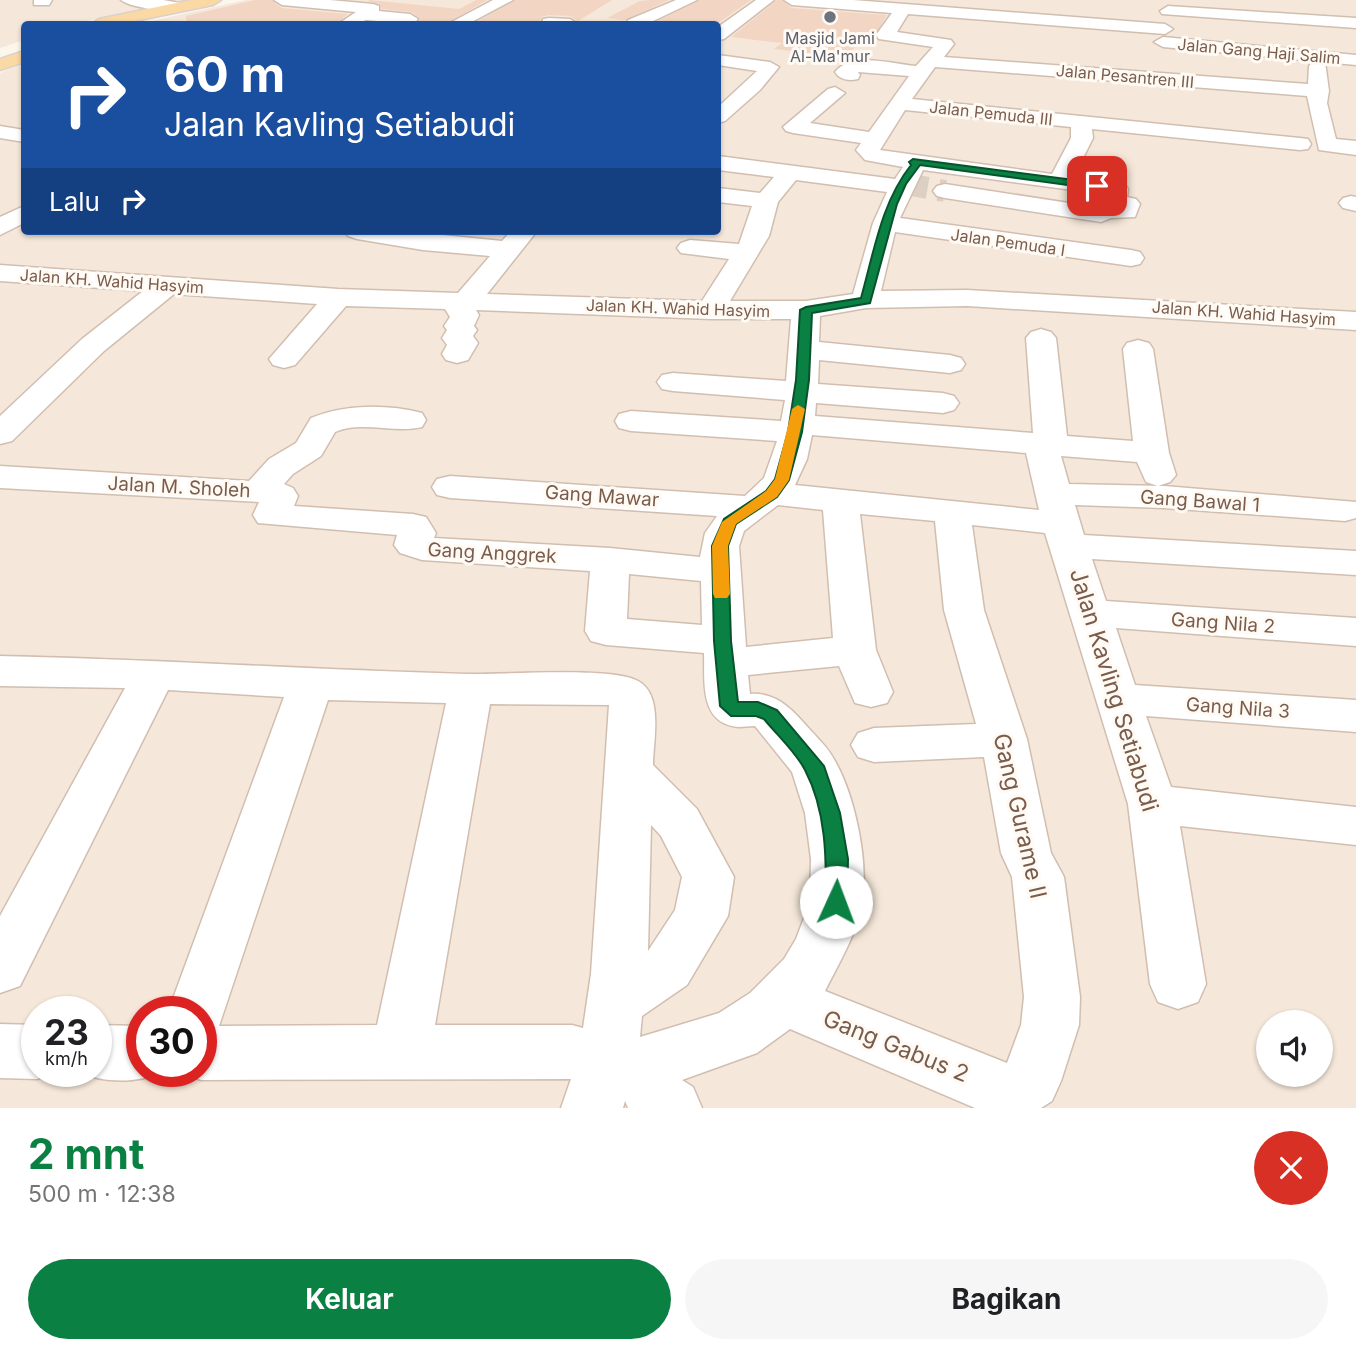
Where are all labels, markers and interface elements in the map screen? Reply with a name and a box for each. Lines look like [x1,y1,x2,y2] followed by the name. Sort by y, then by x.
[822,9,838,25] marker: Masjid Jami Al-Ma'mur
[785,28,875,66] place label: Masjid Jami Al-Ma'mur
[1177,34,1341,68] street label: Jalan Gang Haji Salim
[164,45,285,104] text: 60 m
[49,49,140,140] icon: right
[1055,60,1195,92] street label: Jalan Pesantren III
[928,97,1054,129] street label: Jalan Pemuda III
[164,105,515,144] text: Jalan Kavling Setiabudi
[1067,156,1127,216] pin
[1078,167,1116,205] icon: arrive
[114,182,152,220] icon: right
[49,186,100,217] text: Lalu
[949,224,1067,260] street label: Jalan Pemuda I
[19,265,205,297] street label: Jalan KH. Wahid Hasyim
[585,295,771,321] street label: Jalan KH. Wahid Hasyim
[1151,297,1337,329] street label: Jalan KH. Wahid Hasyim
[107,472,251,502] street label: Jalan M. Sholeh
[544,481,660,511] street label: Gang Mawar
[1139,485,1261,517] street label: Gang Bawal 1
[427,538,558,568] street label: Gang Anggrek
[1064,565,1164,815] street label: Jalan Kavling Setiabudi
[1170,608,1276,638] street label: Gang Nila 2
[1185,693,1291,723] street label: Gang Nila 3
[987,731,1053,901] street label: Gang Gurame II
[799,865,873,939] position arrow
[126,996,217,1087] speed limit sign: 30
[819,1004,973,1088] street label: Gang Gabus 2
[1256,1010,1333,1087] map controls
[1256,1010,1333,1087] button: sound
[44,1011,89,1053] text: 23
[45,1048,88,1069] text: km/h
[28,1128,144,1179] text: 2 mnt
[1254,1131,1328,1205] button: close
[28,1180,176,1208] text: 500 m · 12:38
[28,1259,671,1339] button: Keluar
[685,1259,1328,1339] button: Bagikan

